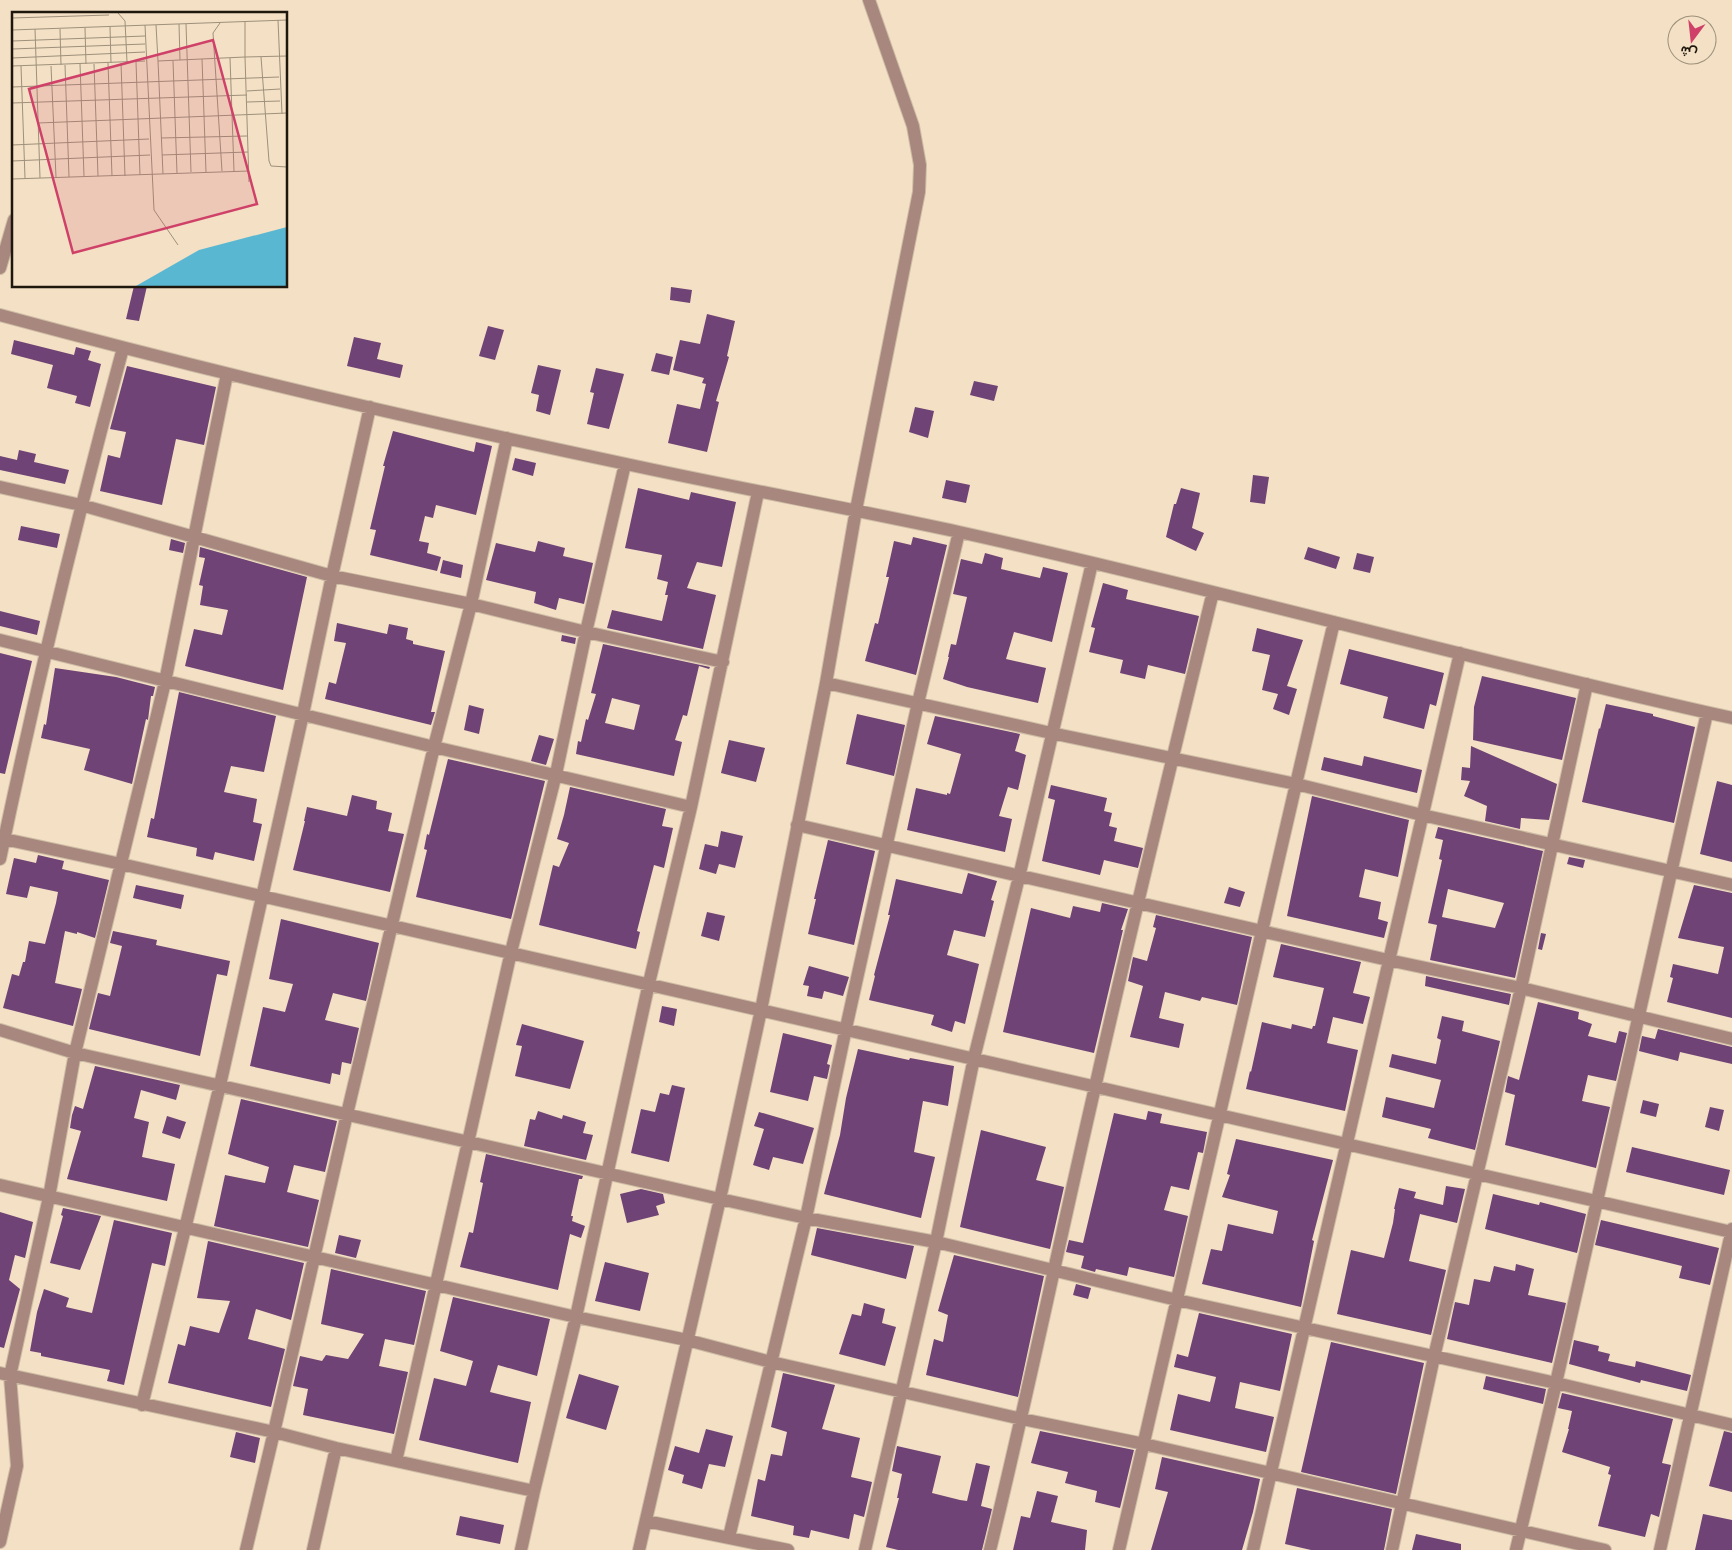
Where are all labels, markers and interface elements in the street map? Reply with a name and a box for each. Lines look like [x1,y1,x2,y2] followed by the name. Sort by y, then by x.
[12,12,288,288] inset map
[1667,15,1717,65] north arrow
[1678,42,1699,62] text: ش

